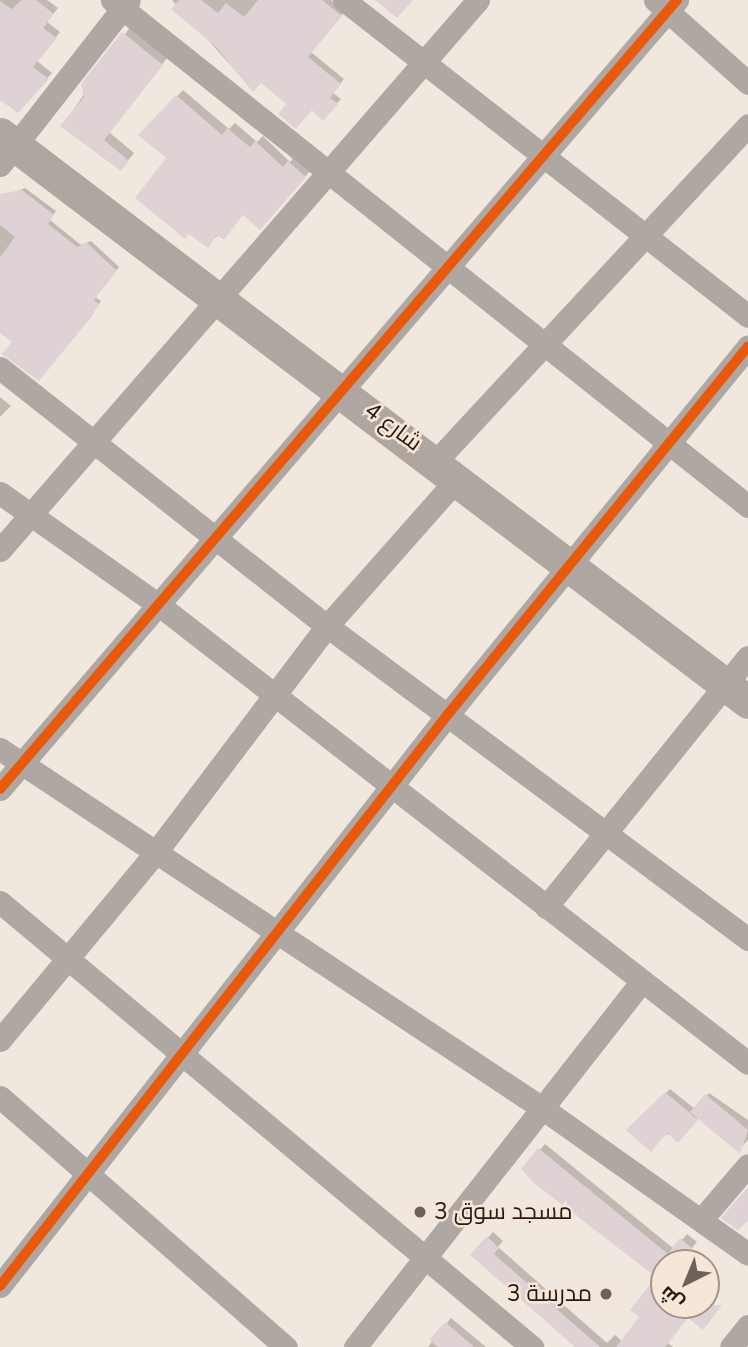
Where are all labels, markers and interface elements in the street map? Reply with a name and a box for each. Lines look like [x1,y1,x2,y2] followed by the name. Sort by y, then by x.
[359,397,427,457] street label: شارع 4
[434,1198,573,1226] place label: مسجد سوق 3
[412,1204,428,1220] marker: مسجد سوق 3
[650,1249,720,1319] north arrow
[507,1280,592,1308] place label: مدرسة 3
[654,1280,690,1316] text: ش
[598,1286,614,1302] marker: مدرسة 3

